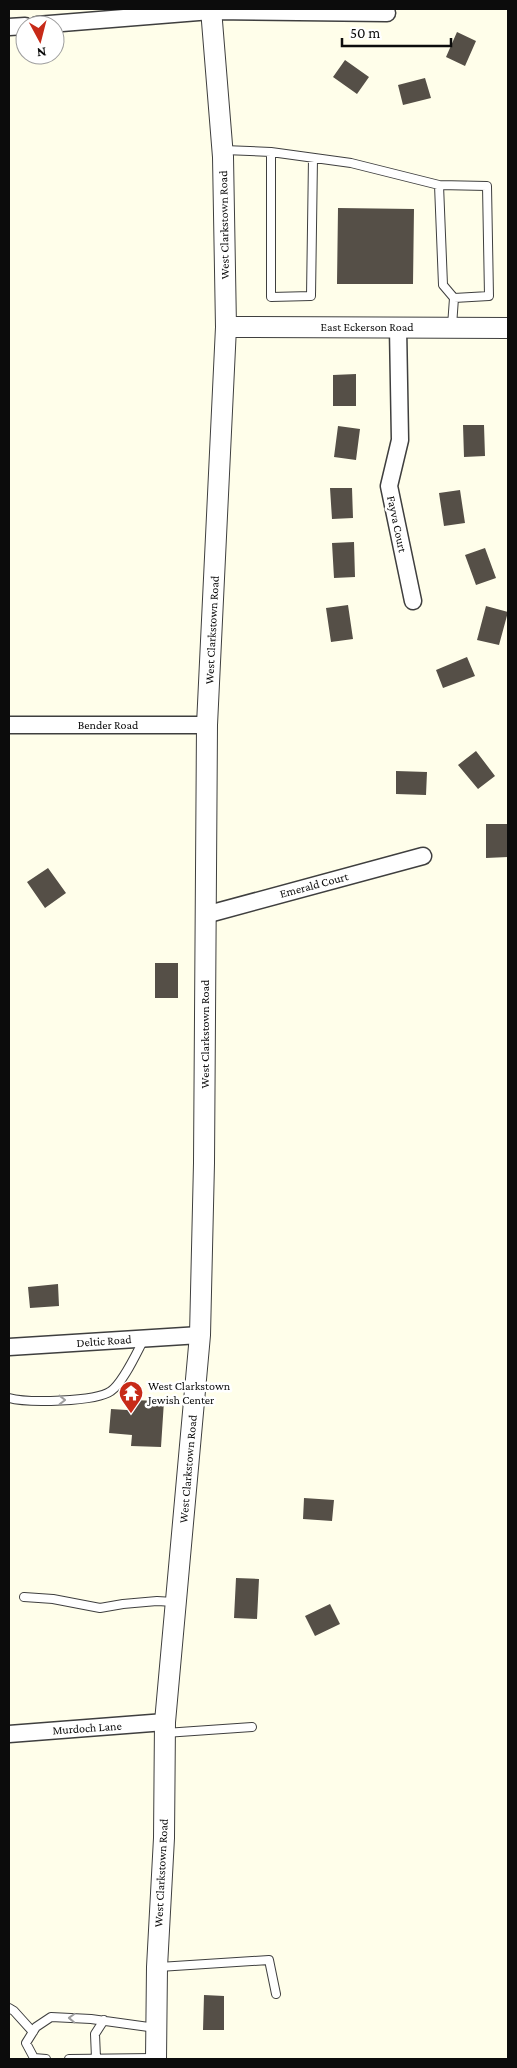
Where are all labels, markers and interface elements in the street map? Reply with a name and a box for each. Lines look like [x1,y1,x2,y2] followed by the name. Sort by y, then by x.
[15,15,65,65] north arrow
[342,15,451,47] scale bar
[350,25,380,41] text: 50 m
[35,44,47,61] text: N
[216,170,232,279] street label: West Clarkstown Road
[320,320,414,334] street label: East Eckerson Road
[384,494,410,555] street label: Fayva Court
[202,575,222,685] street label: West Clarkstown Road
[78,718,139,732] street label: Bender Road
[278,869,351,901] street label: Emerald Court
[198,979,212,1088] street label: West Clarkstown Road
[76,1332,133,1350] street label: Deltic Road
[147,1379,231,1407] place label: West Clarkstown Jewish Center
[118,1380,144,1414] temple icon: West Clarkstown Jewish Center
[58,1395,66,1405] one-way arrow
[176,1414,200,1524] street label: West Clarkstown Road
[52,1719,122,1737] street label: Murdoch Lane
[151,1818,171,1928] street label: West Clarkstown Road
[68,2013,76,2023] one-way arrow

